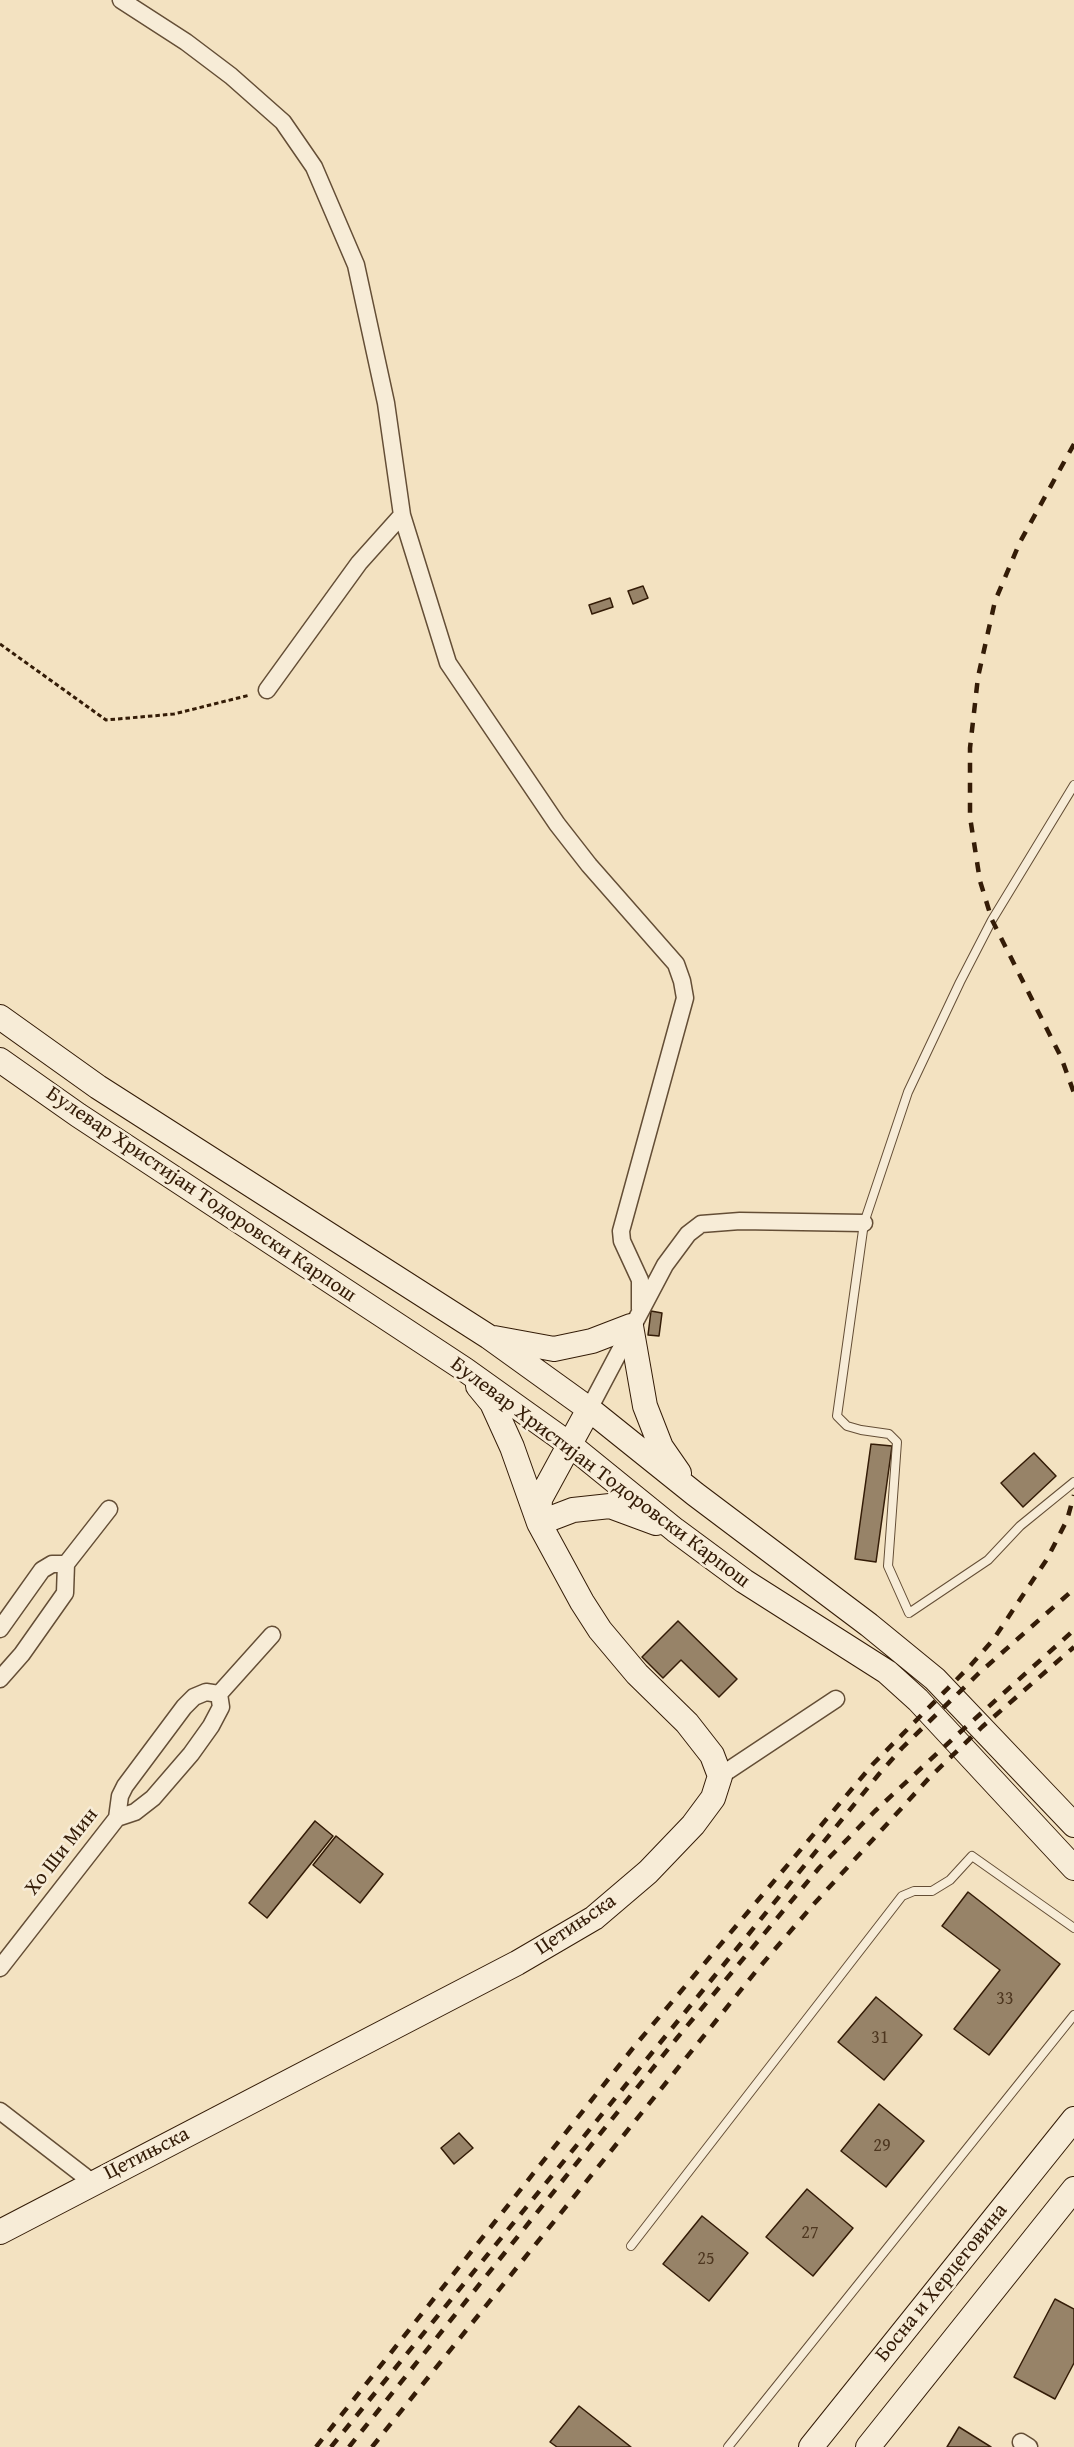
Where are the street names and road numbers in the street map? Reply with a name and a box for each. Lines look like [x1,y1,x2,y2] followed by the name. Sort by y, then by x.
[41,1082,361,1308] street label: Булевар Христијан Тодоровски Карпош
[445,1352,755,1594] street label: Булевар Христијан Тодоровски Карпош
[20,1803,104,1901] street label: Хо Ши Мин
[531,1889,621,1961] street label: Цетињска
[100,2122,194,2186] street label: Цетињска
[870,2199,1014,2367] street label: Босна и Херцеговина

